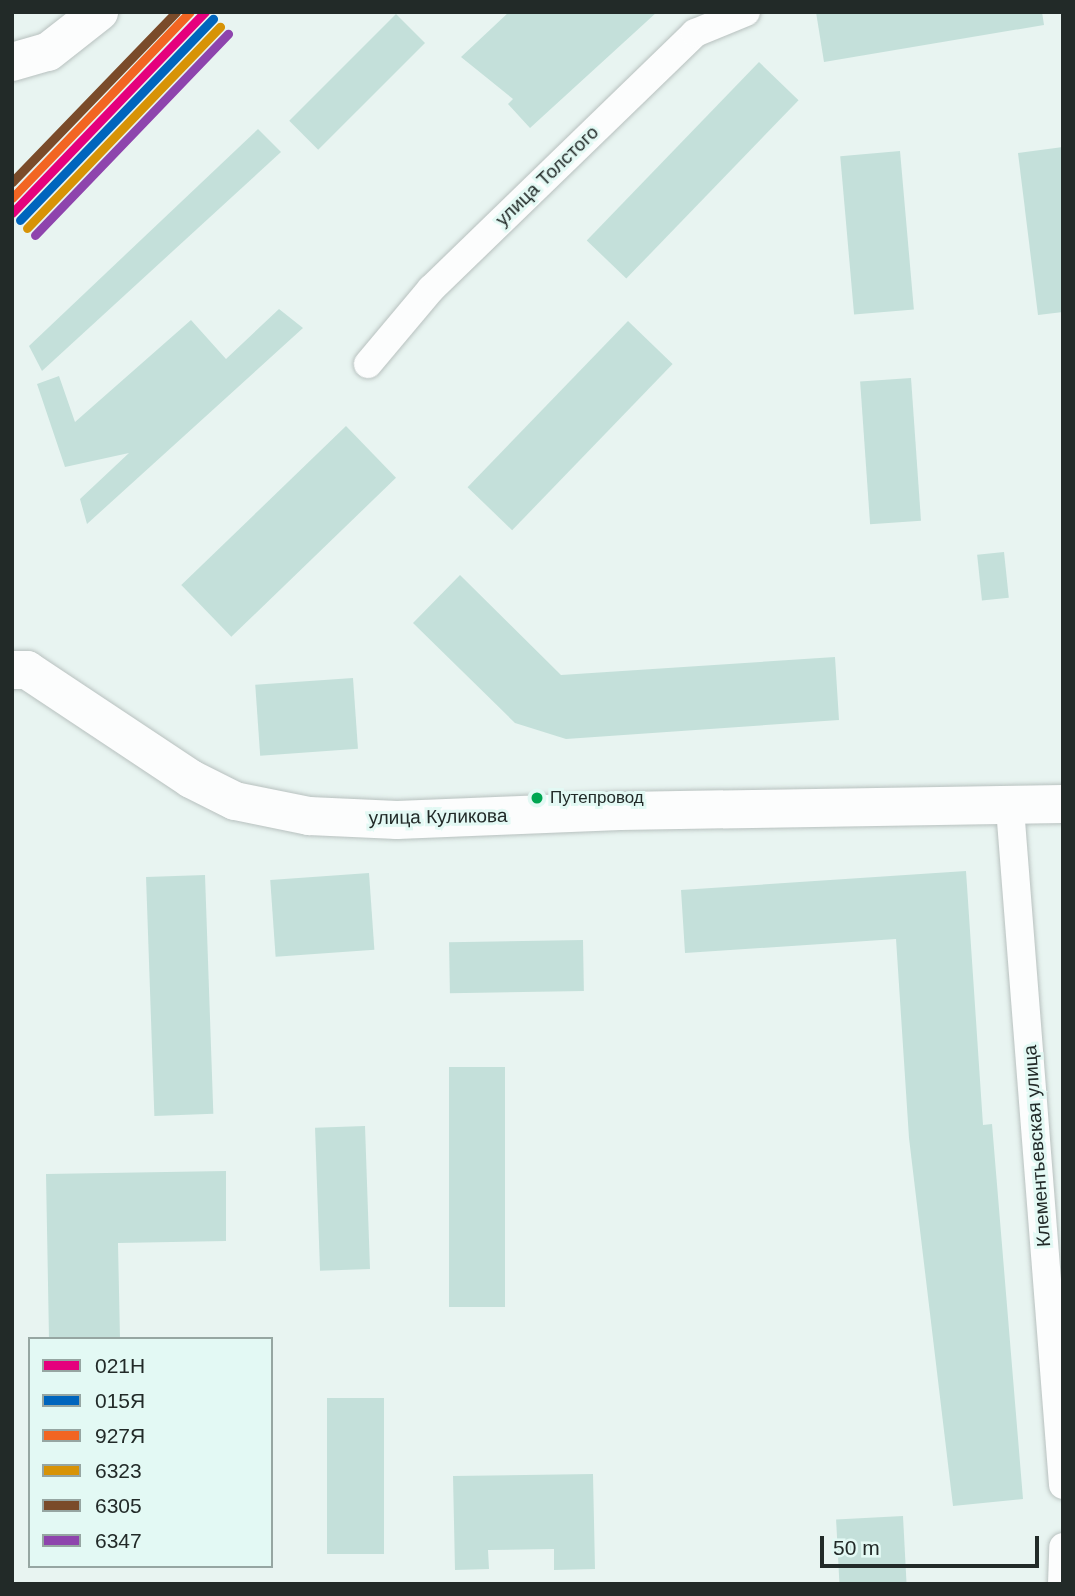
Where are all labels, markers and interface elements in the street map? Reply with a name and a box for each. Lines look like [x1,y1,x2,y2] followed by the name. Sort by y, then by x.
[491,121,603,231] street label: улица Толстого
[550,788,644,808] place label: Путепровод
[530,791,544,805] marker: Путепровод
[368,804,508,830] street label: улица Куликова
[1019,1044,1055,1248] street label: Клементьевская улица
[28,1337,273,1568] legend
[95,1354,145,1377] text: 021Н
[95,1389,145,1412] text: 015Я
[95,1424,145,1447] text: 927Я
[95,1459,142,1482] text: 6323
[95,1494,142,1517] text: 6305
[823,1522,1042,1566] scale bar
[95,1529,142,1552] text: 6347
[833,1536,880,1559] text: 50 m

